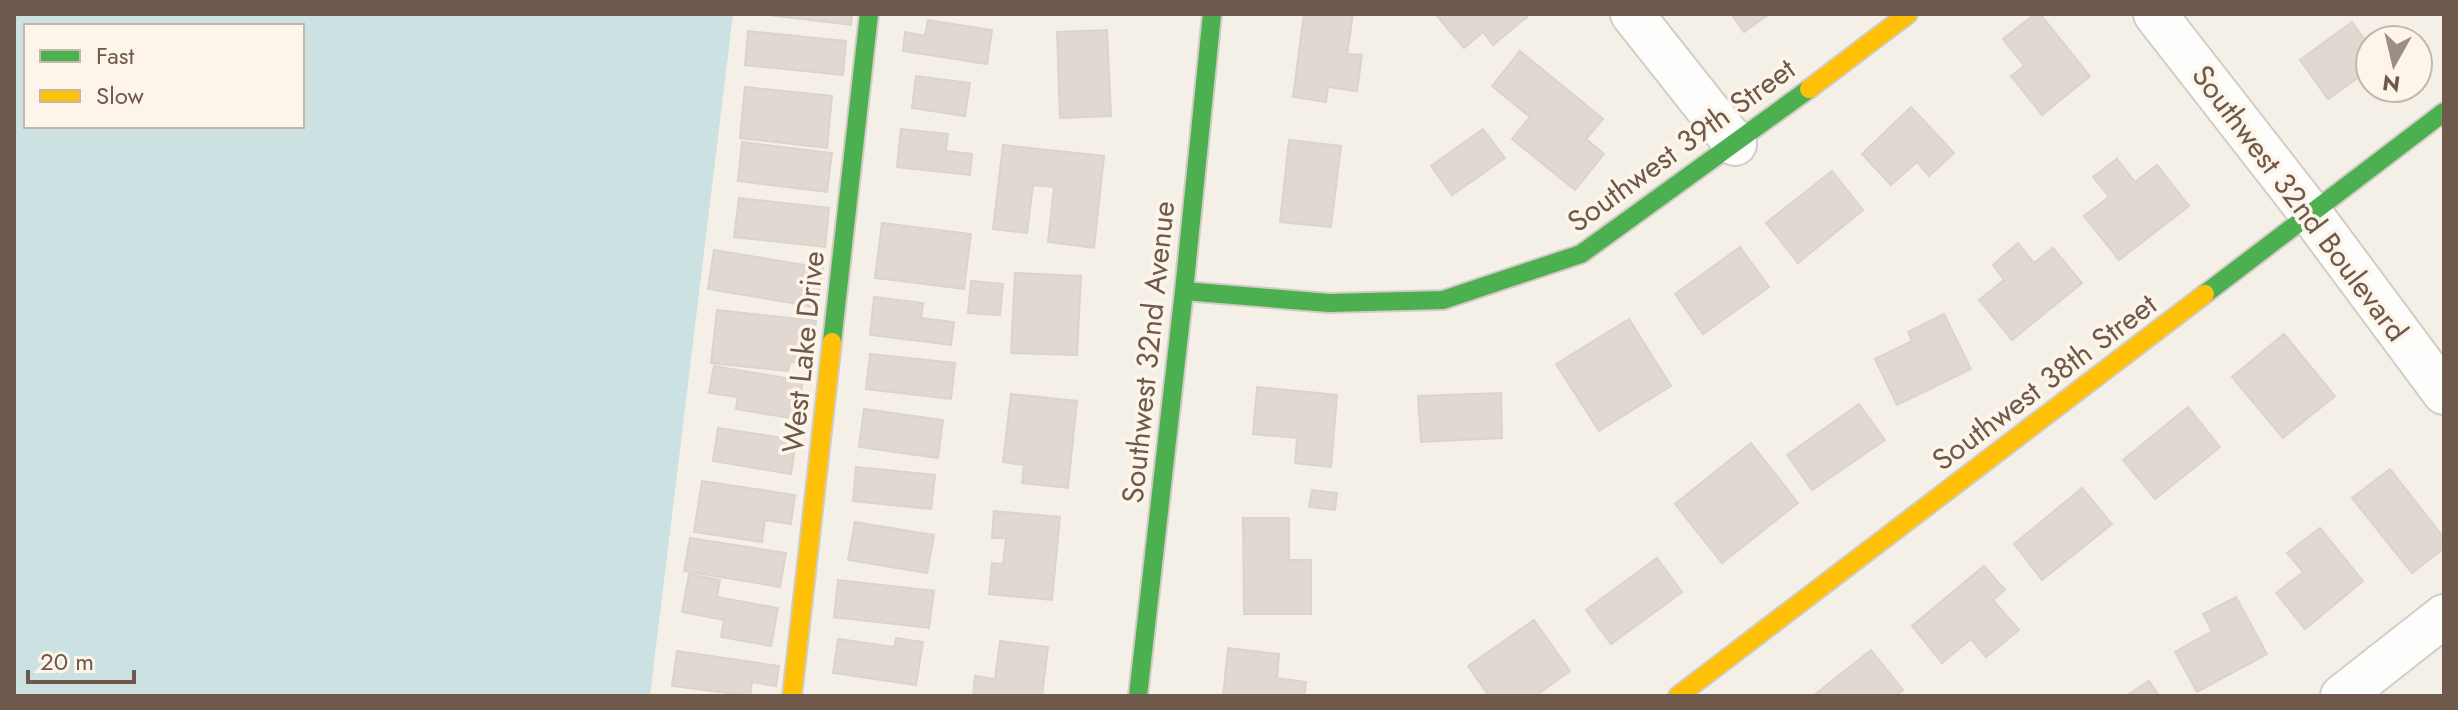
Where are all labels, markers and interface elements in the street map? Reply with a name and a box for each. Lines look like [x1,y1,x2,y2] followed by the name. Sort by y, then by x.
[24,24,304,128] legend
[2354,24,2434,104] north arrow
[96,38,134,73] text: Fast
[1558,47,1804,242] street label: Southwest 39th Street
[2182,56,2418,350] street label: Southwest 32nd Boulevard
[2380,67,2402,101] text: N
[96,78,144,113] text: Slow
[1111,199,1185,505] street label: Southwest 32nd Avenue
[771,249,835,455] street label: West Lake Drive
[1923,283,2166,481] street label: Southwest 38th Street
[28,634,134,684] scale bar
[40,644,94,679] text: 20 m

